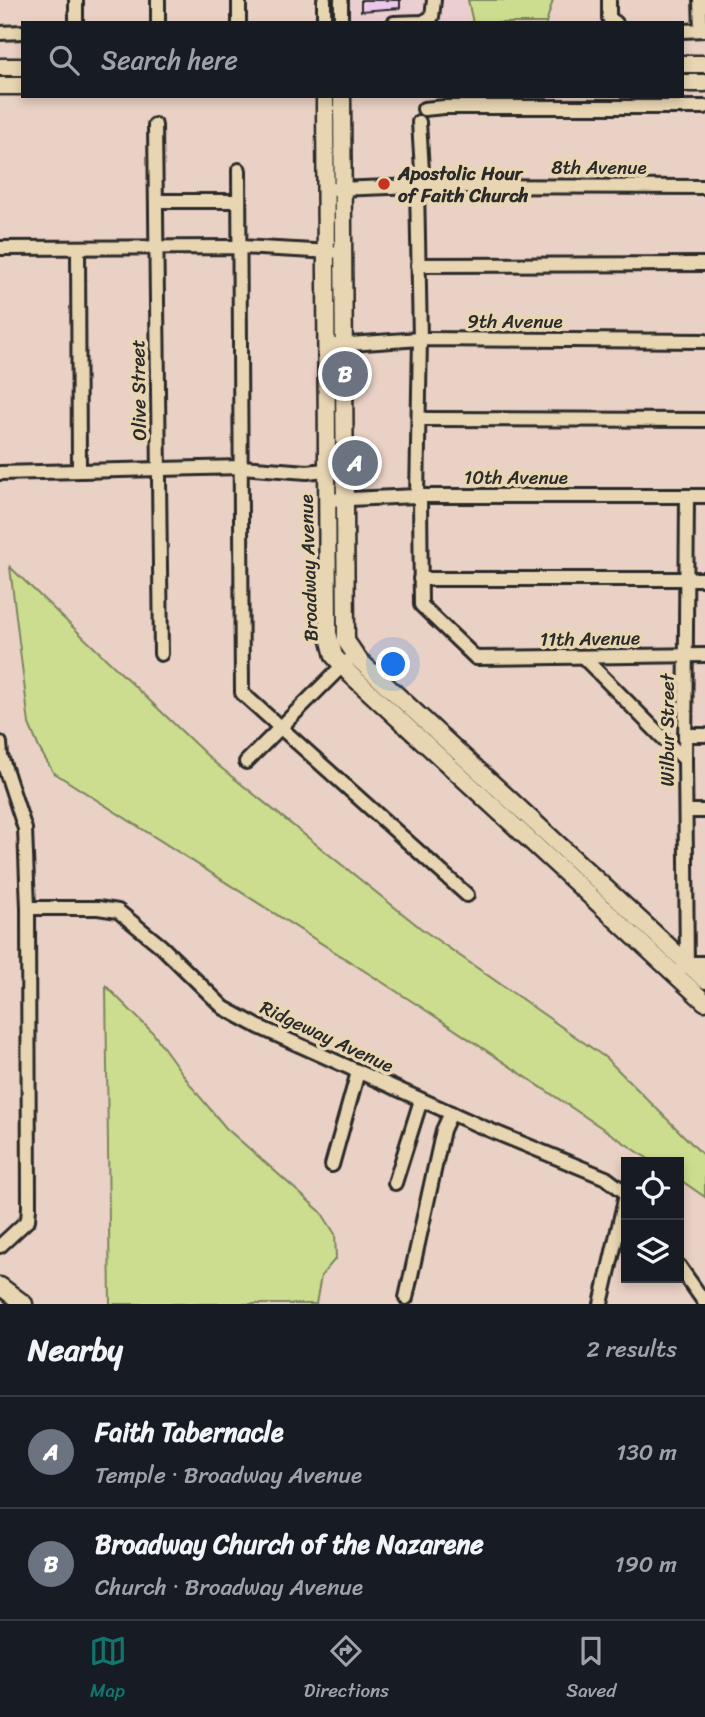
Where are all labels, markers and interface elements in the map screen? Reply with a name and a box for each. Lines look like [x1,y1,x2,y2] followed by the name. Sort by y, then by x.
[21,21,684,98] search box
[101,37,238,83] text: Search here
[45,41,83,79] icon: search
[551,151,647,184] street label: 8th Avenue
[397,157,529,212] place label: Apostolic Hour of Faith Church
[376,176,392,192] marker: Apostolic Hour of Faith Church
[467,305,563,338] street label: 9th Avenue
[121,339,156,441] street label: Olive Street
[322,348,368,400] pin: B
[332,437,378,489] pin: A
[464,461,568,494] street label: 10th Avenue
[289,494,328,642] street label: Broadway Avenue
[540,621,640,656] street label: 11th Avenue
[376,647,410,681] your location
[651,672,684,786] street label: Wilbur Street
[254,991,399,1082] street label: Ridgeway Avenue
[621,1157,684,1283] map controls
[621,1157,684,1220] button: locate
[621,1220,684,1283] button: layers
[28,1323,123,1377] text: Nearby
[586,1329,677,1370] text: 2 results
[95,1409,284,1455] text: Faith Tabernacle
[43,1432,59,1473] text: A
[616,1432,677,1473] text: 130 m
[95,1455,362,1496] text: Temple · Broadway Avenue
[95,1521,484,1567] text: Broadway Church of the Nazarene
[44,1544,58,1585] text: B
[615,1544,677,1585] text: 190 m
[95,1567,363,1608] text: Church · Broadway Avenue
[89,1632,127,1707] tab: Map
[304,1632,389,1707] tab: Directions
[566,1632,616,1707] tab: Saved

